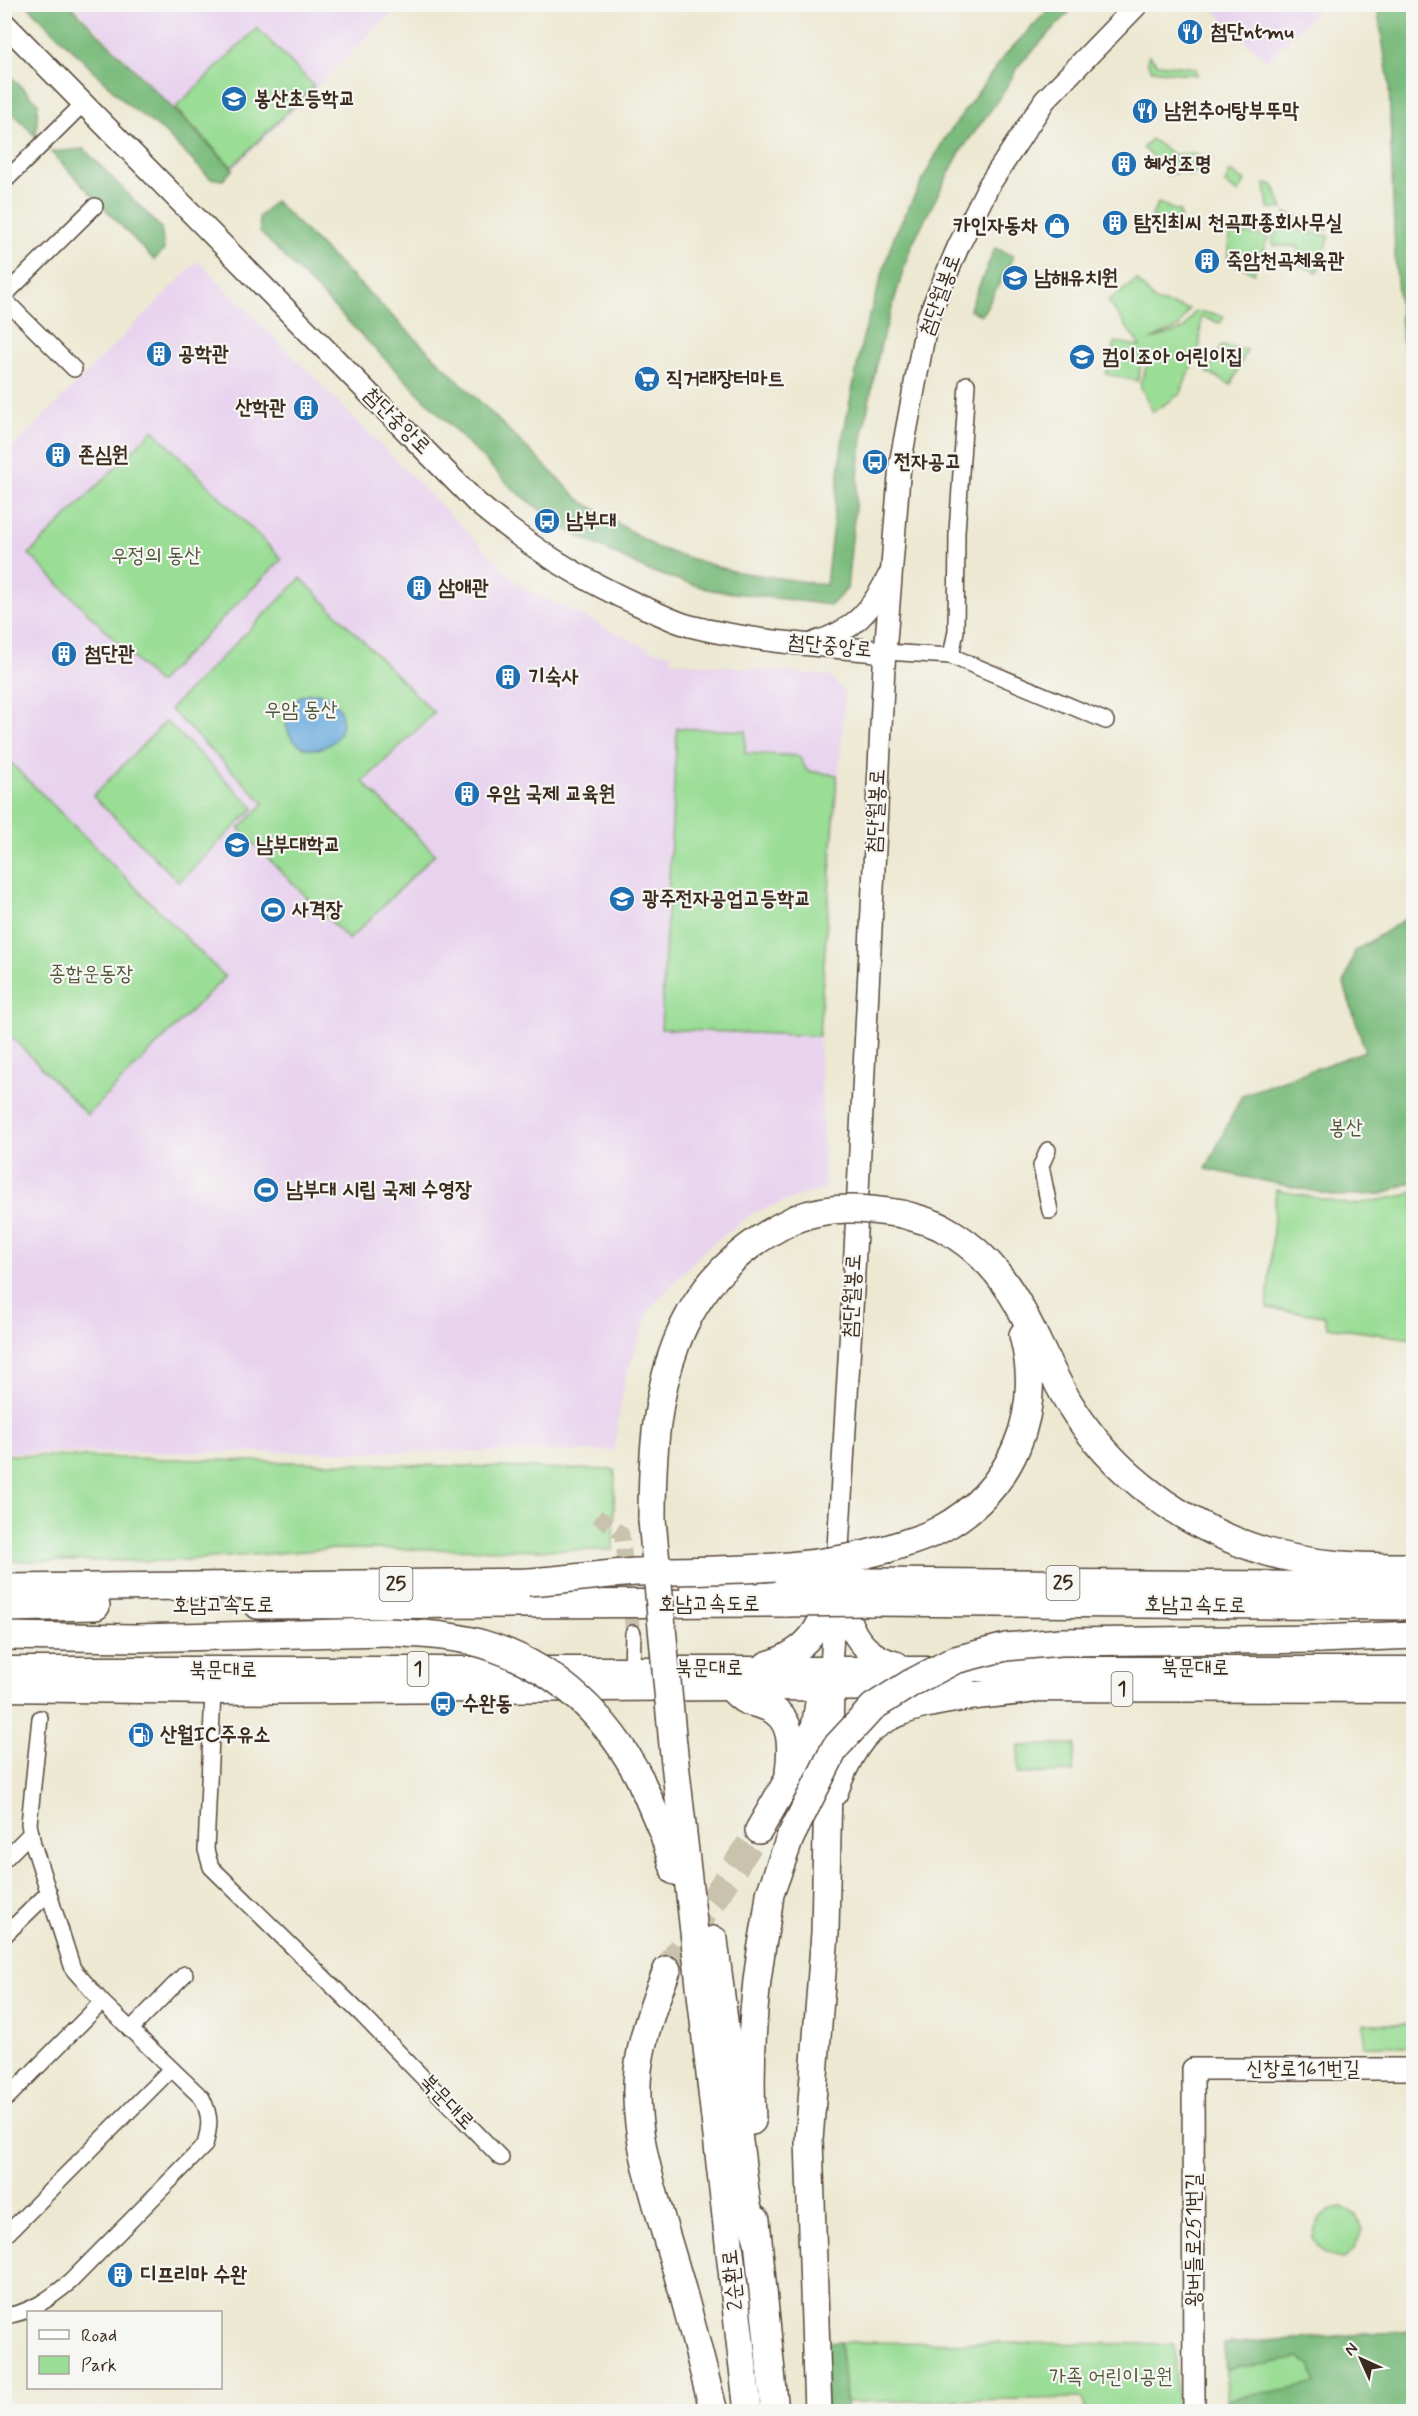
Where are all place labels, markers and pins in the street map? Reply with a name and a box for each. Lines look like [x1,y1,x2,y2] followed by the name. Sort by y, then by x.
[1175,17,1205,47] restaurant icon: 첨단ntmu
[1210,18,1294,46] place label: 첨단ntmu
[219,84,249,114] school or university icon: 봉산초등학교
[254,85,355,113] place label: 봉산초등학교
[1130,96,1160,126] restaurant icon: 남원추어탕부뚜막
[1164,97,1299,125] place label: 남원추어탕부뚜막
[1109,149,1139,179] building icon: 혜성조명
[1143,150,1212,178] place label: 혜성조명
[1100,208,1130,238] building icon: 탐진최씨 천곡파종회사무실
[1134,209,1343,237] place label: 탐진최씨 천곡파종회사무실
[1042,211,1072,241] shop icon: 카인자동차
[954,212,1038,240] place label: 카인자동차
[1192,246,1222,276] building icon: 죽암천곡체육관
[1226,247,1344,275] place label: 죽암천곡체육관
[1000,263,1030,293] school or university icon: 남해유치원
[1034,264,1119,292] place label: 남해유치원
[144,339,174,369] building icon: 공학관
[178,340,229,368] place label: 공학관
[1067,342,1097,372] school or university icon: 컴이조아 어린이집
[1102,343,1243,371] place label: 컴이조아 어린이집
[632,364,662,394] supermarket icon: 직거래장터마트
[666,365,784,393] place label: 직거래장터마트
[291,393,321,423] building icon: 산학관
[235,394,286,422] place label: 산학관
[43,440,73,470] building icon: 존심원
[78,441,129,469] place label: 존심원
[860,447,890,477] bus stop icon: 전자공고
[894,448,962,476] place label: 전자공고
[532,506,562,536] bus stop icon: 남부대
[566,507,617,535] place label: 남부대
[404,573,434,603] building icon: 삼애관
[438,574,489,602] place label: 삼애관
[49,639,79,669] building icon: 첨단관
[84,640,135,668] place label: 첨단관
[493,662,523,692] building icon: 기숙사
[528,663,579,691] place label: 기숙사
[452,779,482,809] building icon: 우암 국제 교육원
[486,780,616,808] place label: 우암 국제 교육원
[222,830,252,860] school or university icon: 남부대학교
[256,831,341,859] place label: 남부대학교
[607,884,637,914] school or university icon: 광주전자공업고등학교
[642,885,811,913] place label: 광주전자공업고등학교
[258,895,288,925] sports icon: 사격장
[291,896,343,924] place label: 사격장
[251,1175,281,1205] sports icon: 남부대 시립 국제 수영장
[286,1176,472,1204] place label: 남부대 시립 국제 수영장
[428,1689,458,1719] bus stop icon: 수완동
[462,1690,513,1718] place label: 수완동
[126,1720,156,1750] fuel station icon: 산월IC주유소
[160,1721,271,1749] place label: 산월IC주유소
[105,2260,135,2290] building icon: 디프리마 수완
[140,2261,247,2289] place label: 디프리마 수완

